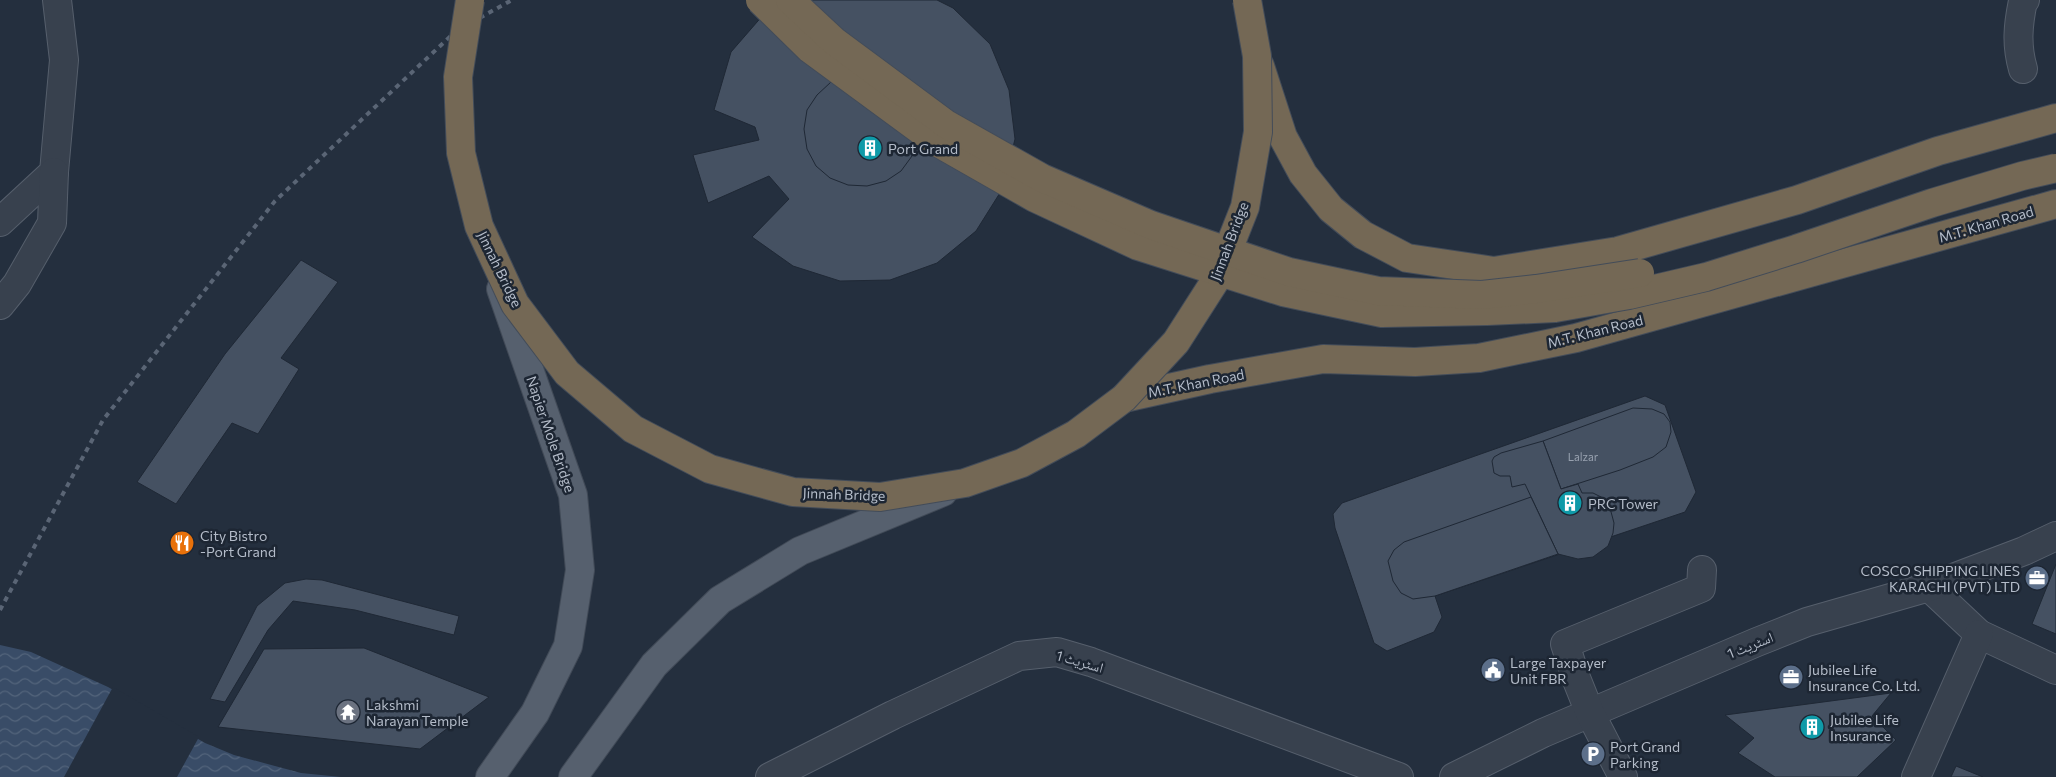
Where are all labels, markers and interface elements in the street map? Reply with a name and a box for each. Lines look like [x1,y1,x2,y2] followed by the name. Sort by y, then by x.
[857,135,883,161] building icon: Port Grand
[888,140,958,157] place label: Port Grand
[1206,199,1252,283] street label: Jinnah Bridge
[1937,202,2035,246] street label: M.T. Khan Road
[474,228,526,310] street label: Jinnah Bridge
[1546,311,1644,351] street label: M.T. Khan Road
[1146,365,1246,401] street label: M.T. Khan Road
[523,374,579,494] street label: Napier Mole Bridge
[1568,450,1599,463] house number: Lalzar
[802,484,886,504] street label: Jinnah Bridge
[1557,490,1583,516] building icon: PRC Tower
[1588,495,1659,512] place label: PRC Tower
[200,527,276,560] place label: City Bistro -Port Grand
[169,530,195,556] restaurant icon: City Bistro -Port Grand
[1860,562,2020,595] place label: COSCO SHIPPING LINES KARACHI (PVT) LTD
[2024,565,2050,591] office icon: COSCO SHIPPING LINES KARACHI (PVT) LTD
[1724,628,1776,663] street label: اسٹریٹ 1
[1054,646,1105,677] street label: اسٹریٹ 1
[1510,654,1607,687] place label: Large Taxpayer Unit FBR
[1480,657,1506,683] public building icon: Large Taxpayer Unit FBR
[1808,661,1920,694] place label: Jubilee Life Insurance Co. Ltd.
[1778,664,1804,690] office icon: Jubilee Life Insurance Co. Ltd.
[366,696,468,729] place label: Lakshmi Narayan Temple
[335,699,361,725] temple icon: Lakshmi Narayan Temple
[1830,711,1899,744] place label: Jubilee Life Insurance
[1799,714,1825,740] building icon: Jubilee Life Insurance
[1610,738,1680,771] place label: Port Grand Parking
[1580,741,1606,767] parking icon: Port Grand Parking

